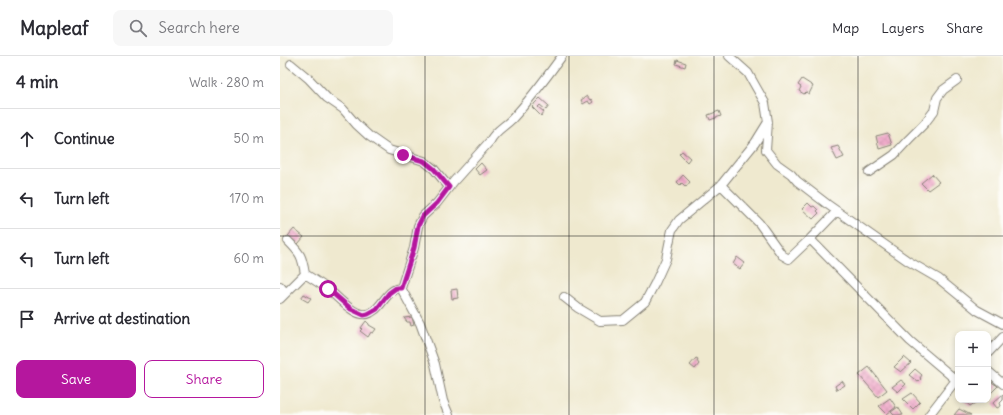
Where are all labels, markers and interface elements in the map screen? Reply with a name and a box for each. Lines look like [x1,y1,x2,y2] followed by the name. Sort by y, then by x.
[113,10,393,46] search box
[20,16,89,40] text: Mapleaf
[127,17,149,39] icon: search
[159,18,240,37] text: Search here
[832,19,859,37] text: Map
[881,19,924,37] text: Layers
[946,19,983,37] text: Share
[16,71,58,93] text: 4 min
[189,74,264,91] text: Walk · 280 m
[16,128,38,150] icon: ahead
[54,129,115,148] text: Continue
[233,130,264,147] text: 50 m
[394,146,412,164] route end
[16,188,38,210] icon: left
[54,189,109,208] text: Turn left
[229,190,264,207] text: 170 m
[16,248,38,270] icon: left
[54,249,109,268] text: Turn left
[233,250,264,267] text: 60 m
[319,280,337,298] route start
[16,308,38,330] icon: arrive
[54,309,190,328] text: Arrive at destination
[955,331,991,403] map controls
[955,331,991,367] button: +
[16,360,136,398] button: Save
[144,360,264,398] button: Share
[955,367,991,403] button: −

